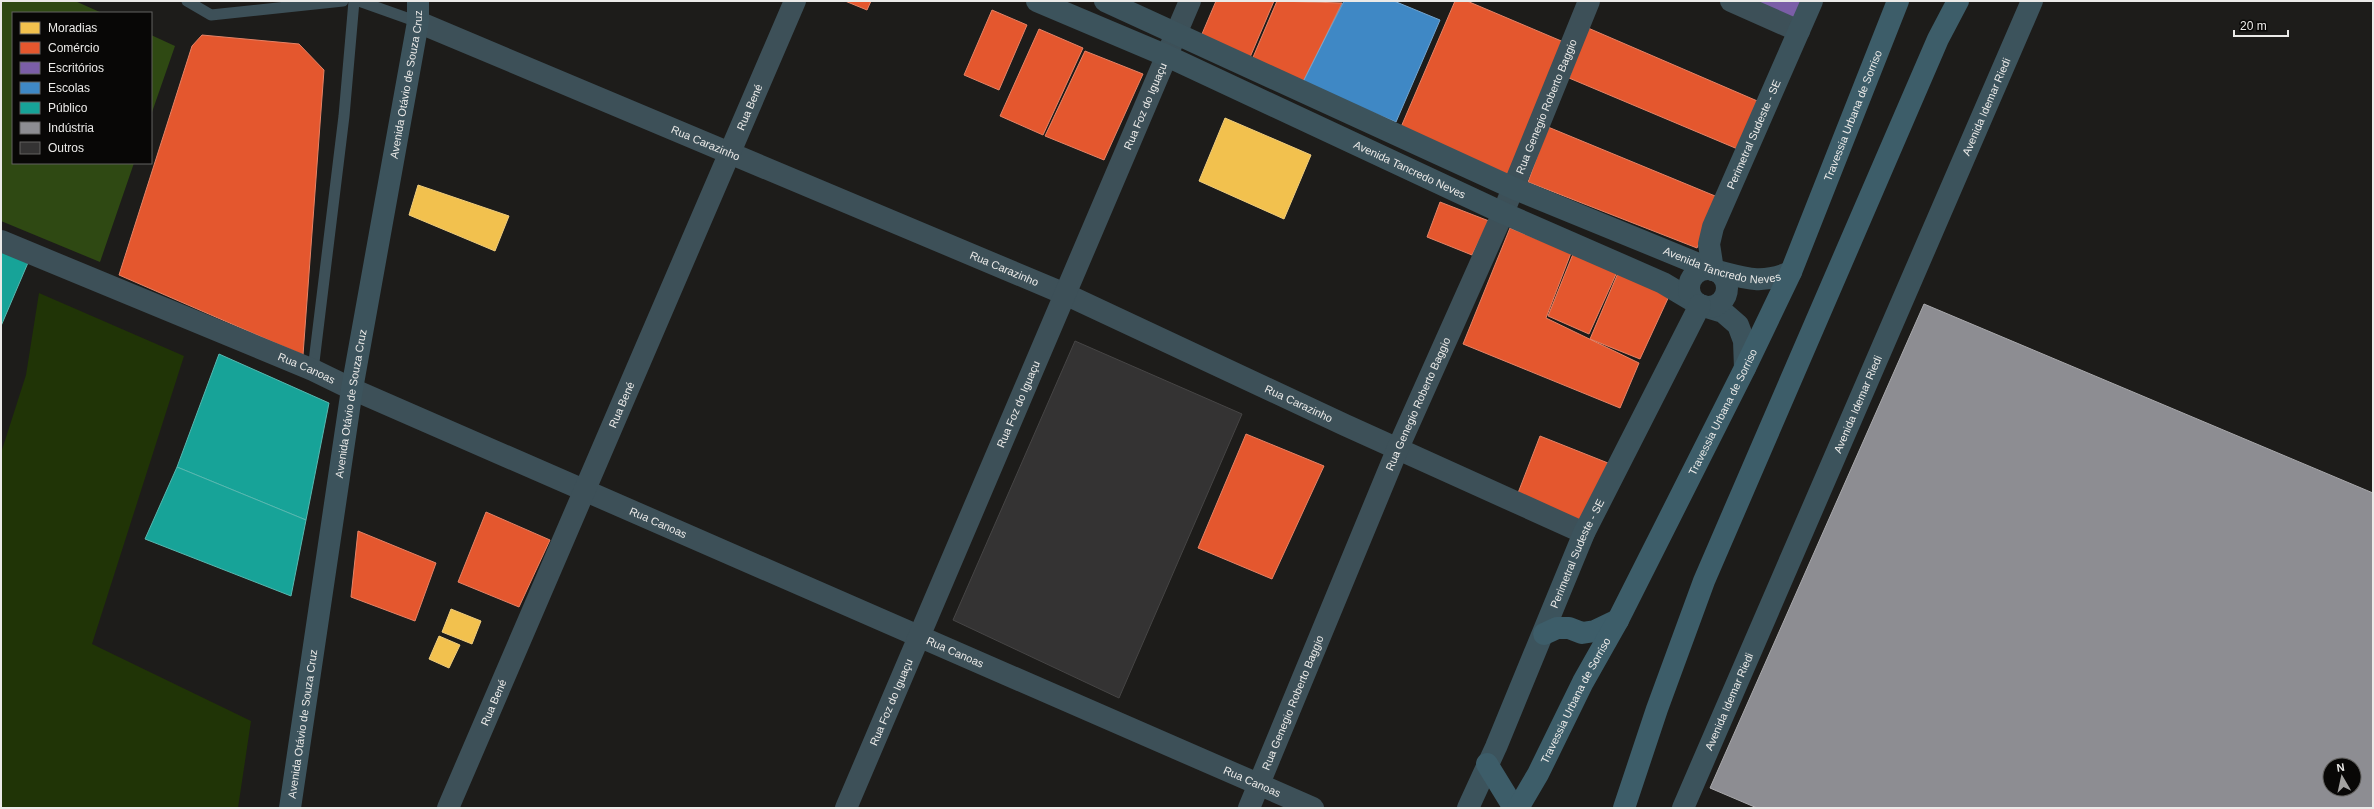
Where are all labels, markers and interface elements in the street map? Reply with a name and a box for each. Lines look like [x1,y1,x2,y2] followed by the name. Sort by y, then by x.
[388,10,424,160] street label: Avenida Otávio de Souza Cruz
[12,12,152,164] legend
[2234,12,2288,38] scale bar
[2240,19,2267,33] text: 20 m
[48,21,97,35] text: Moradias
[1514,37,1579,176] street label: Rua Genegio Roberto Baggio
[48,41,100,55] text: Comércio
[1822,48,1884,183] street label: Travessia Urbana de Sorriso
[1960,56,2013,157] street label: Avenida Idemar Riedi
[48,61,104,75] text: Escritórios
[1121,61,1169,151] street label: Rua Foz do Iguaçu
[1724,78,1783,191] street label: Perimetral Sudeste - SE
[48,81,90,95] text: Escolas
[734,82,765,132] street label: Rua Bené
[48,101,88,115] text: Público
[48,121,94,135] text: Indústria
[669,123,742,163] street label: Rua Carazinho
[1352,138,1468,201] street label: Avenida Tancredo Neves
[48,141,84,155] text: Outros
[1662,244,1783,285] street label: Avenida Tancredo Neves
[968,249,1040,288] street label: Rua Carazinho
[333,328,369,479] street label: Avenida Otávio de Souza Cruz
[1383,335,1453,472] street label: Rua Genegio Roberto Baggio
[1686,347,1759,477] street label: Travessia Urbana de Sorriso
[276,350,338,386] street label: Rua Canoas
[1831,354,1884,455] street label: Avenida Idemar Riedi
[994,359,1042,449] street label: Rua Foz do Iguaçu
[606,380,637,430] street label: Rua Bené
[1263,382,1335,424] street label: Rua Carazinho
[1548,497,1606,610] street label: Perimetral Sudeste - SE
[628,505,689,540] street label: Rua Canoas
[925,634,986,670] street label: Rua Canoas
[1259,634,1326,772] street label: Rua Genegio Roberto Baggio
[1538,635,1613,765] street label: Travessia Urbana de Sorriso
[285,649,319,799] street label: Avenida Otávio de Souza Cruz
[1703,651,1755,752] street label: Avenida Idemar Riedi
[867,657,915,747] street label: Rua Foz do Iguaçu
[478,677,509,727] street label: Rua Bené
[2322,757,2362,797] north arrow
[2336,761,2345,774] text: N
[1222,764,1283,799] street label: Rua Canoas

